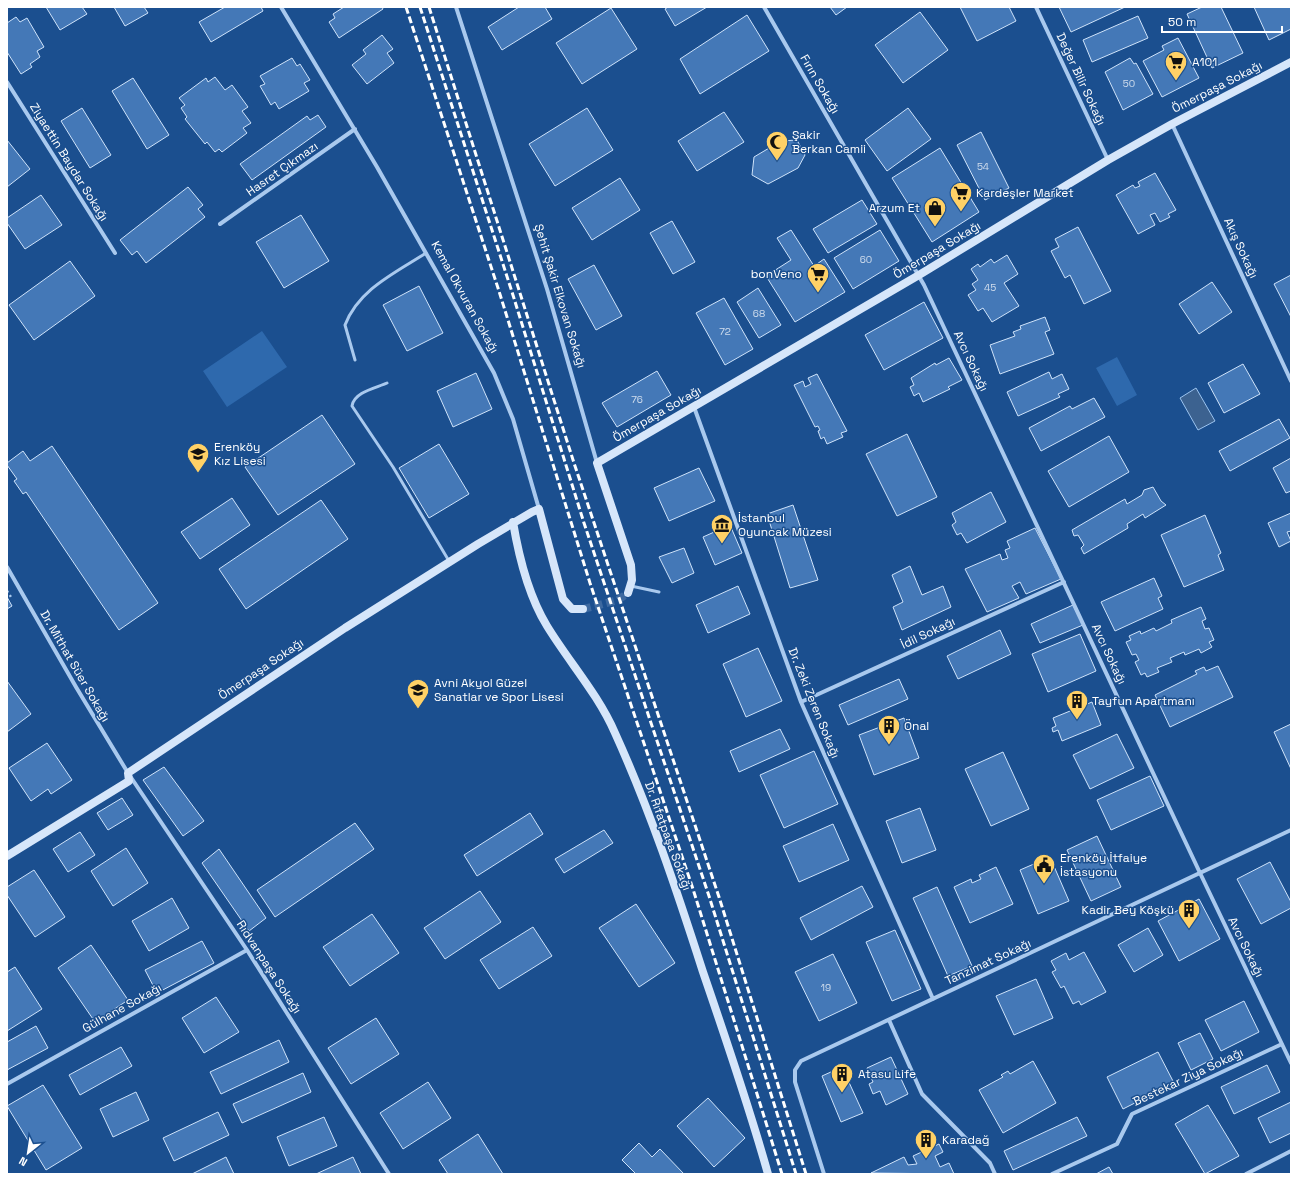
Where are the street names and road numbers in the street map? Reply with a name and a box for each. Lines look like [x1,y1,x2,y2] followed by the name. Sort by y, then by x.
[1053,30,1109,128] street label: Değer Bilir Sokağı
[797,52,843,116] street label: Fırın Sokağı
[1169,57,1265,117] street label: Ömerpaşa Sokağı
[26,100,112,224] street label: Ziyaettin Baydar Sokağı
[243,138,321,200] street label: Hasret Çıkmazı
[1220,215,1262,281] street label: Akış Sokağı
[890,218,984,282] street label: Ömerpaşa Sokağı
[530,222,590,370] street label: Şehit Şakir Elkovan Sokağı
[427,238,503,356] street label: Kemal Okvuran Sokağı
[950,328,992,394] street label: Avcı Sokağı
[610,382,704,446] street label: Ömerpaşa Sokağı
[36,607,114,725] street label: Dr. Mithat Süer Sokağı
[898,613,958,653] street label: İdil Sokağı
[1088,621,1130,687] street label: Avcı Sokağı
[215,635,307,703] street label: Ömerpaşa Sokağı
[784,645,844,761] street label: Dr. Zeki Zeren Sokağı
[641,779,695,893] street label: Dr. Rıfatpaşa Sokağı
[1225,914,1267,980] street label: Avcı Sokağı
[233,917,305,1017] street label: Rıdvanpaşa Sokağı
[942,935,1034,989] street label: Tanzimat Sokağı
[79,980,165,1036] street label: Gülhane Sokağı
[1130,1044,1246,1110] street label: Bestekar Ziya Sokağı

